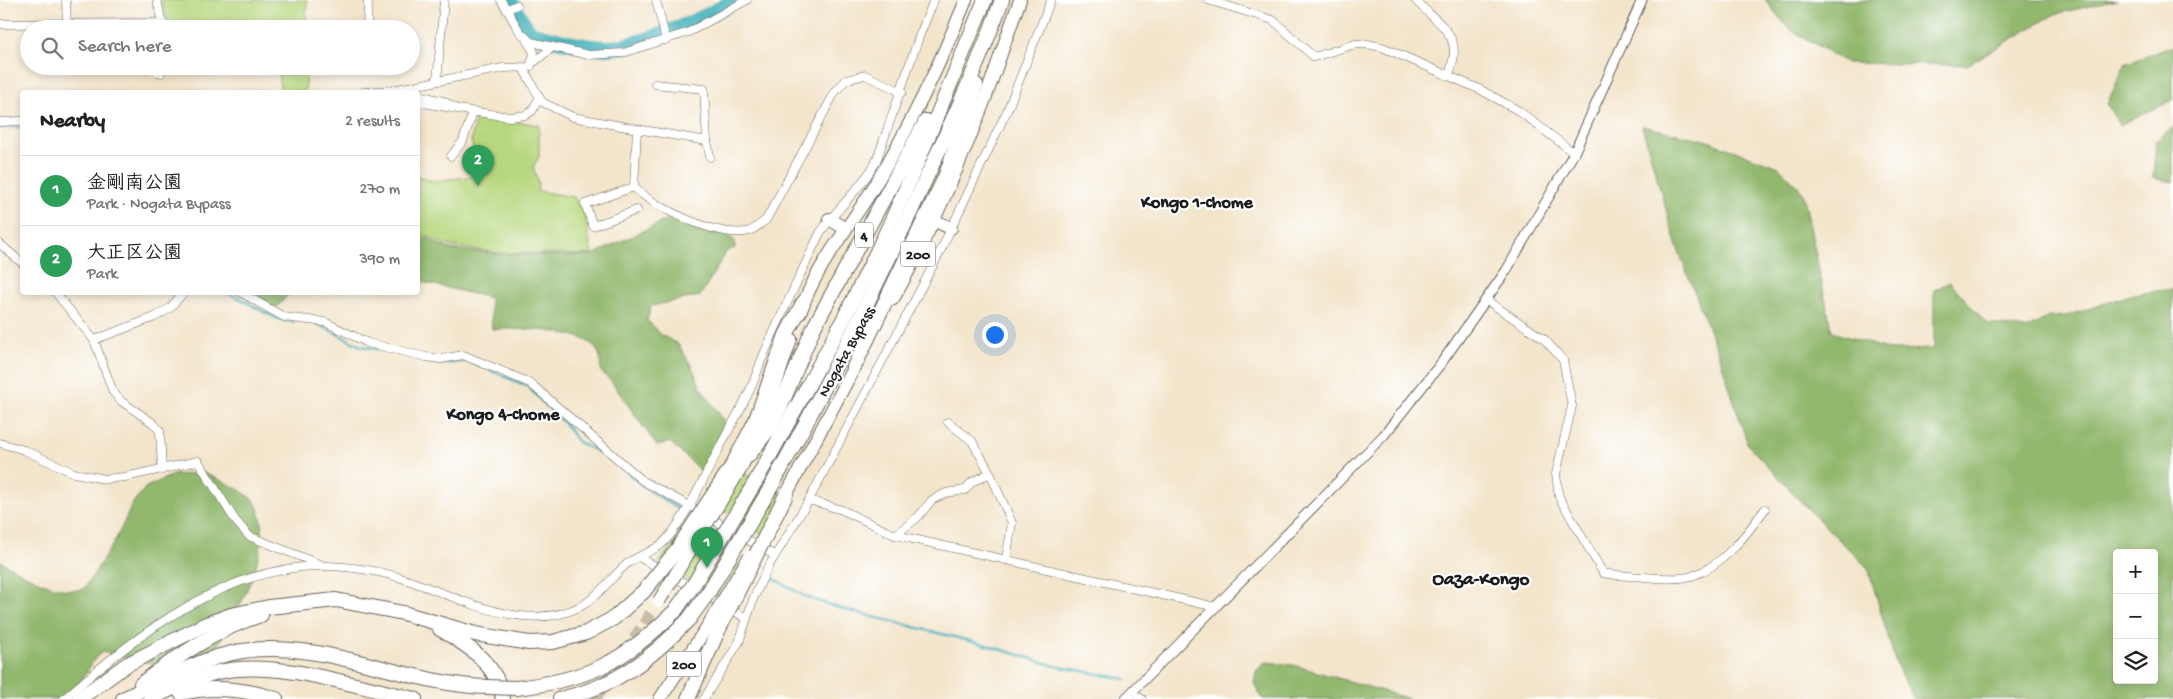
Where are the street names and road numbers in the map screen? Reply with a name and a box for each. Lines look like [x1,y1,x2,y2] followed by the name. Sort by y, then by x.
[855,222,873,248] road number: 4
[900,242,936,266] road number: 200
[815,303,881,401] street label: Nogata Bypass
[666,652,702,676] road number: 200

